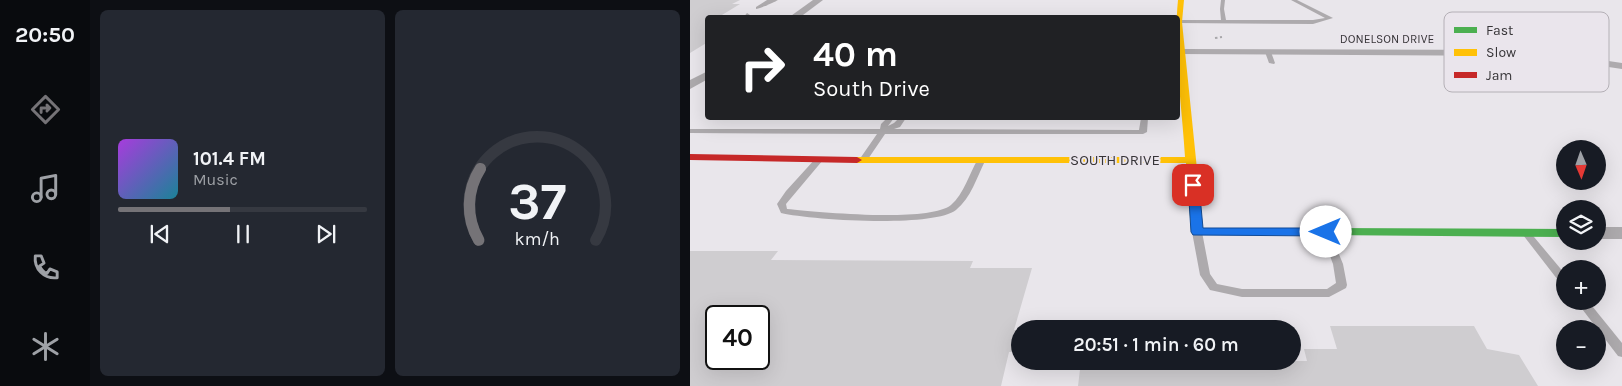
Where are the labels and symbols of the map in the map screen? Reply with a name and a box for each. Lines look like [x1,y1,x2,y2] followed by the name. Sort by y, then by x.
[1444,12,1609,92] legend
[1486,22,1513,39] text: Fast
[1340,32,1434,46] street label: DONELSON DRIVE
[1486,44,1516,61] text: Slow
[1486,67,1512,84] text: Jam
[1556,140,1606,190] north arrow
[1070,151,1160,169] street label: SOUTH DRIVE
[1172,164,1214,206] pin
[1299,205,1351,257] position arrow
[705,305,770,370] speed limit sign: 40

